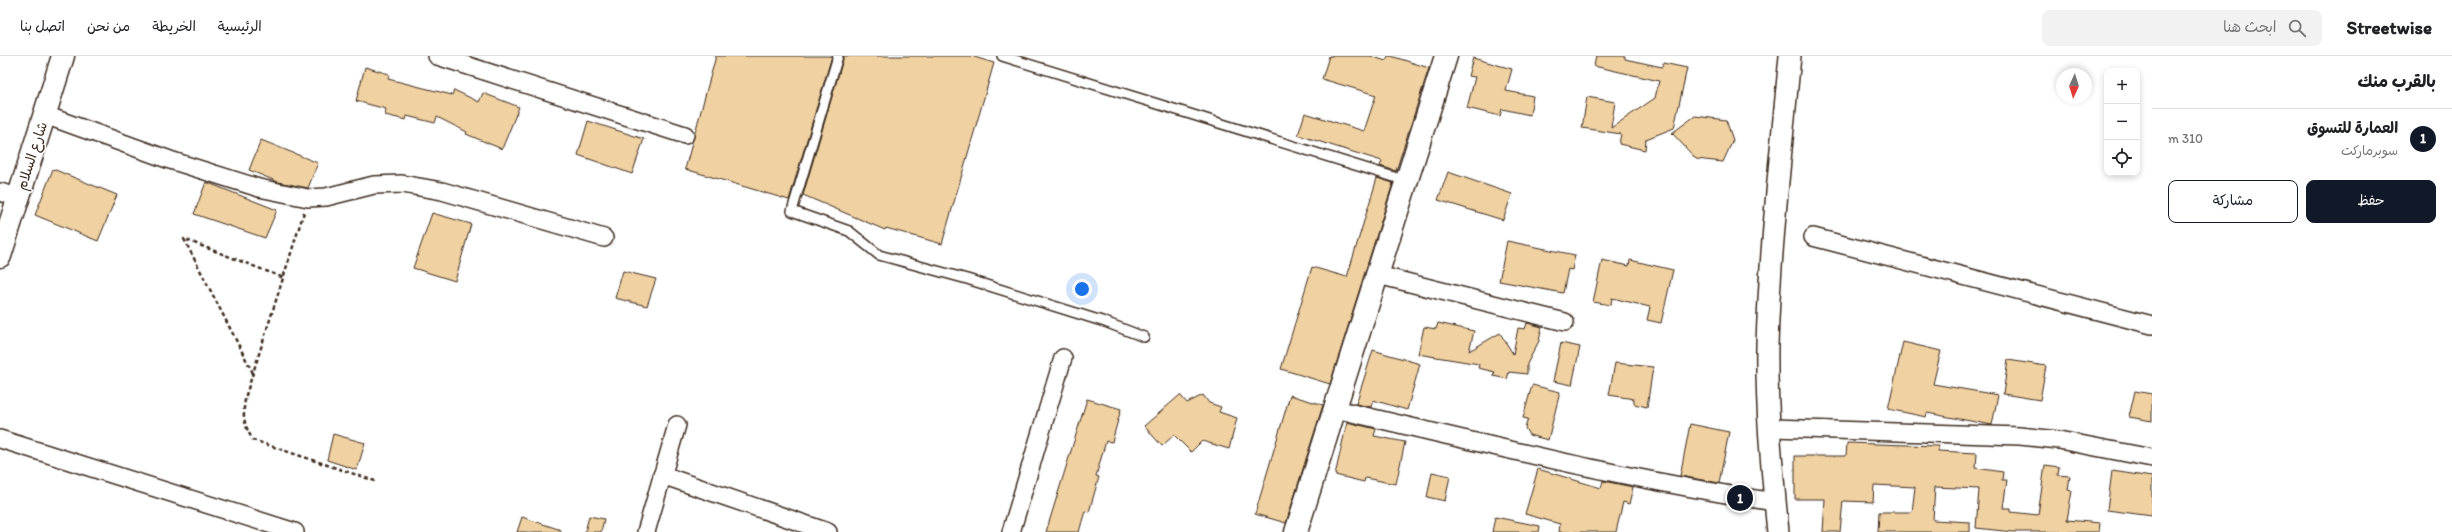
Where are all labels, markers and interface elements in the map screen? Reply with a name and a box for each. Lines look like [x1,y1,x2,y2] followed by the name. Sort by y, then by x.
[2042,10,2322,46] search box
[2346,16,2432,39] text: Streetwise
[2286,17,2308,39] icon: search
[20,18,65,35] text: اتصل بنا
[87,18,130,35] text: من نحن
[152,18,196,35] text: الخريطة
[218,18,262,35] text: الرئيسية
[2223,18,2276,36] text: ابحث هنا
[2056,68,2092,104] north arrow
[2104,68,2140,176] map controls
[2104,68,2140,104] button: +
[2358,71,2436,91] text: بالقرب منك
[2104,104,2140,140] button: −
[2307,119,2398,137] text: العمارة للتسوق
[13,120,53,193] street label: شارع السلام
[2168,131,2203,146] text: 310 m
[2420,131,2426,146] text: 1
[2104,140,2140,176] button: locate
[2341,143,2398,158] text: سوبرماركت
[2168,180,2298,223] button: مشاركة
[2306,180,2436,223] button: حفظ
[1072,279,1092,299] your location
[1727,483,1753,513] pin: 1

